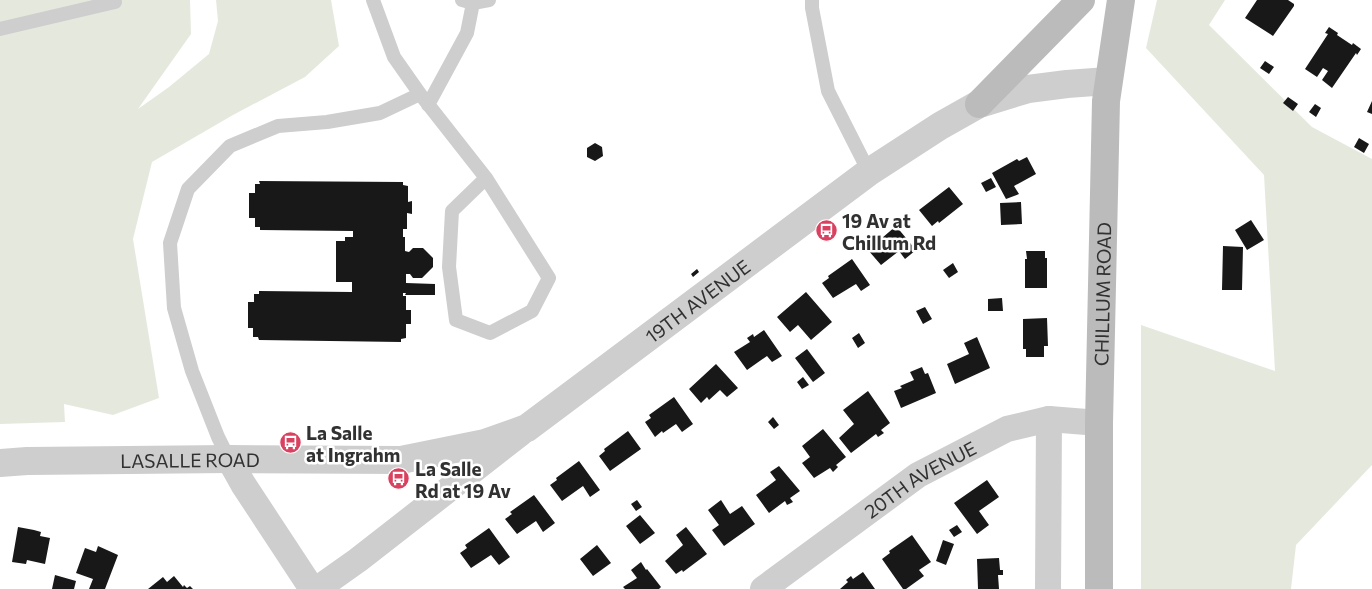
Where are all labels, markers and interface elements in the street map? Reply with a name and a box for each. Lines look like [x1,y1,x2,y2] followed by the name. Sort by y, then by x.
[842,209,936,254] place label: 19 Av at Chillum Rd
[814,219,838,243] bus stop icon: 19 Av at Chillum Rd
[1089,222,1115,366] street label: CHILLUM ROAD
[640,254,754,347] street label: 19TH AVENUE
[306,421,400,466] place label: La Salle at Ingrahm
[278,431,302,455] bus stop icon: La Salle at Ingrahm
[859,436,980,522] street label: 20TH AVENUE
[120,447,260,472] street label: LASALLE ROAD
[415,457,512,502] place label: La Salle Rd at 19 Av
[387,467,411,491] bus stop icon: La Salle Rd at 19 Av

